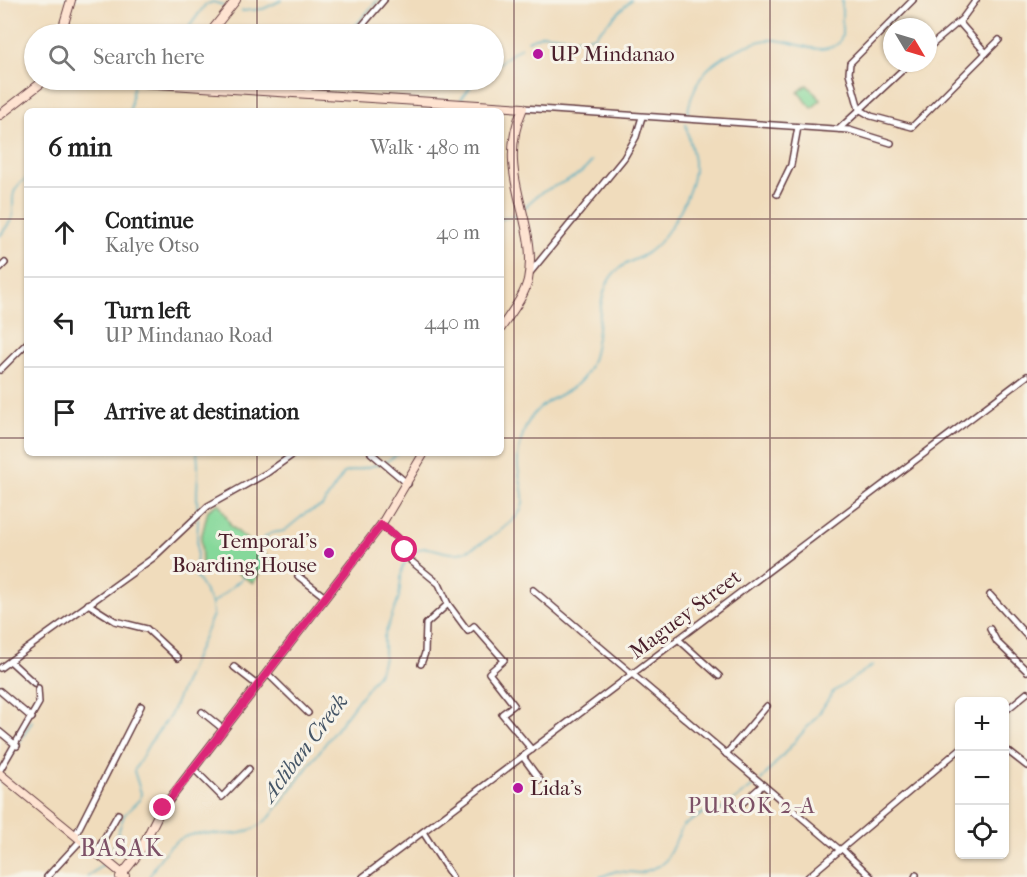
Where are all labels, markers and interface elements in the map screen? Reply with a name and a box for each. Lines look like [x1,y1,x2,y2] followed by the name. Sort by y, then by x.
[883,18,937,72] north arrow
[24,24,504,90] search box
[45,41,78,74] icon: search
[550,42,675,66] place label: UP Mindanao
[93,44,205,70] text: Search here
[531,47,545,61] marker: UP Mindanao
[48,132,112,163] text: 6 min
[370,136,480,159] text: Walk · 480 m
[105,208,194,234] text: Continue
[48,216,81,249] icon: ahead
[436,221,480,244] text: 40 m
[105,234,199,257] text: Kalye Otso
[105,298,191,324] text: Turn left
[48,306,81,339] icon: left
[424,311,480,334] text: 440 m
[105,324,273,347] text: UP Mindanao Road
[48,396,81,429] icon: arrive
[105,399,299,425] text: Arrive at destination
[172,529,317,577] place label: Temporal's Boarding House
[391,536,417,562] route start
[322,546,336,560] marker: Temporal's Boarding House
[624,564,746,664] street label: Maguey Street
[254,689,354,809] water label: Acliban Creek
[955,697,1009,859] map controls
[955,697,1009,751] button: +
[955,751,1009,805] button: −
[530,776,582,800] place label: Lida's
[511,781,525,795] marker: Lida's
[688,793,816,819] district label: PUROK 2-A
[149,794,175,820] route end
[955,805,1009,859] button: locate
[80,834,164,862] district label: BASAK

